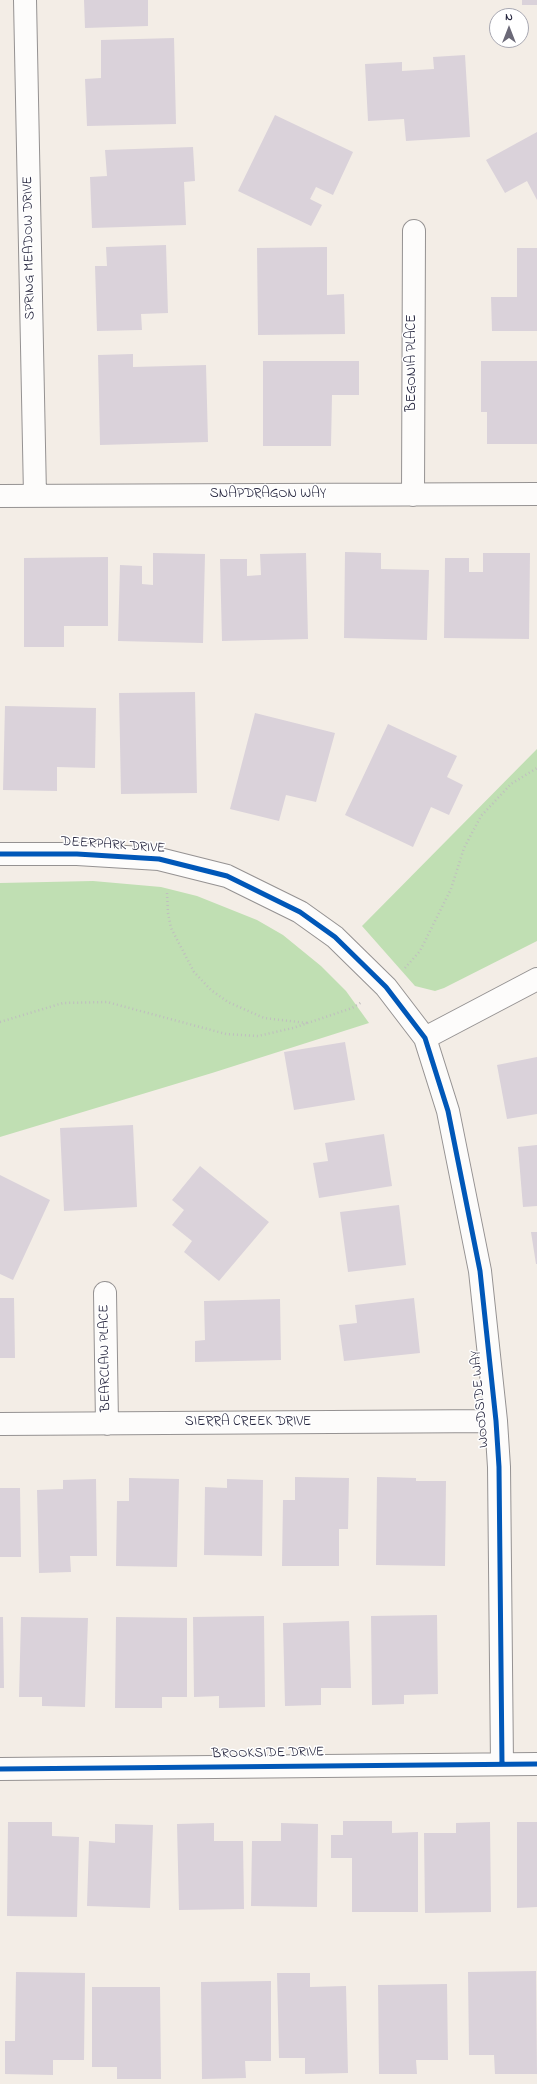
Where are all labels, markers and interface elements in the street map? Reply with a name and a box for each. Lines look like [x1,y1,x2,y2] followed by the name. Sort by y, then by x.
[489,8,529,48] north arrow
[505,9,513,25] text: N
[20,176,40,320] street label: SPRING MEADOW DRIVE
[405,314,421,412] street label: BEGONIA PLACE
[210,487,326,503] street label: SNAPDRAGON WAY
[60,834,166,858] street label: DEERPARK DRIVE
[97,1304,115,1412] street label: BEARCLAW PLACE
[468,1349,494,1449] street label: WOODSIDE WAY
[185,1415,311,1431] street label: SIERRA CREEK DRIVE
[212,1745,324,1763] street label: BROOKSIDE DRIVE

